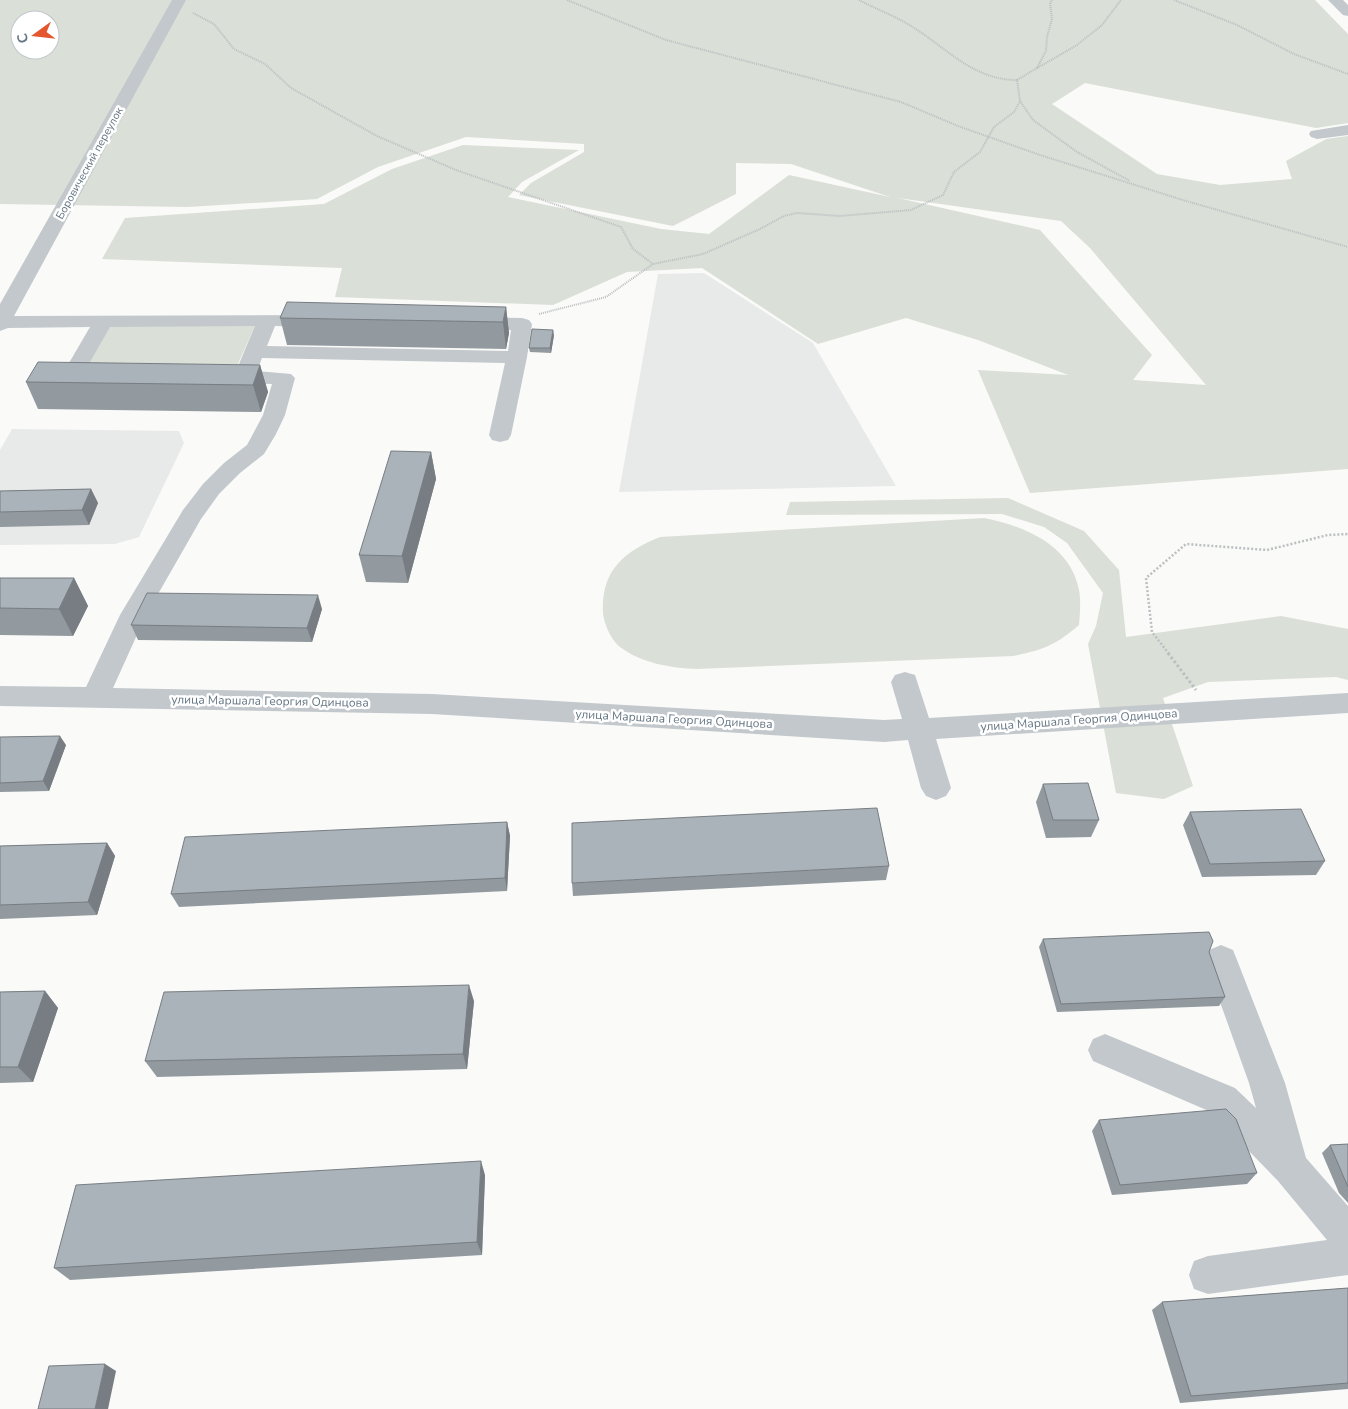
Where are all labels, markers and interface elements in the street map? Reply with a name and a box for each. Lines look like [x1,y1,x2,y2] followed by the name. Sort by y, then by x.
[10,10,60,60] north arrow
[12,31,33,45] text: С
[52,104,127,222] street label: Боровический переулок
[171,691,369,711] street label: улица Маршала Георгия Одинцова
[980,705,1178,735] street label: улица Маршала Георгия Одинцова
[575,706,773,732] street label: улица Маршала Георгия Одинцова

